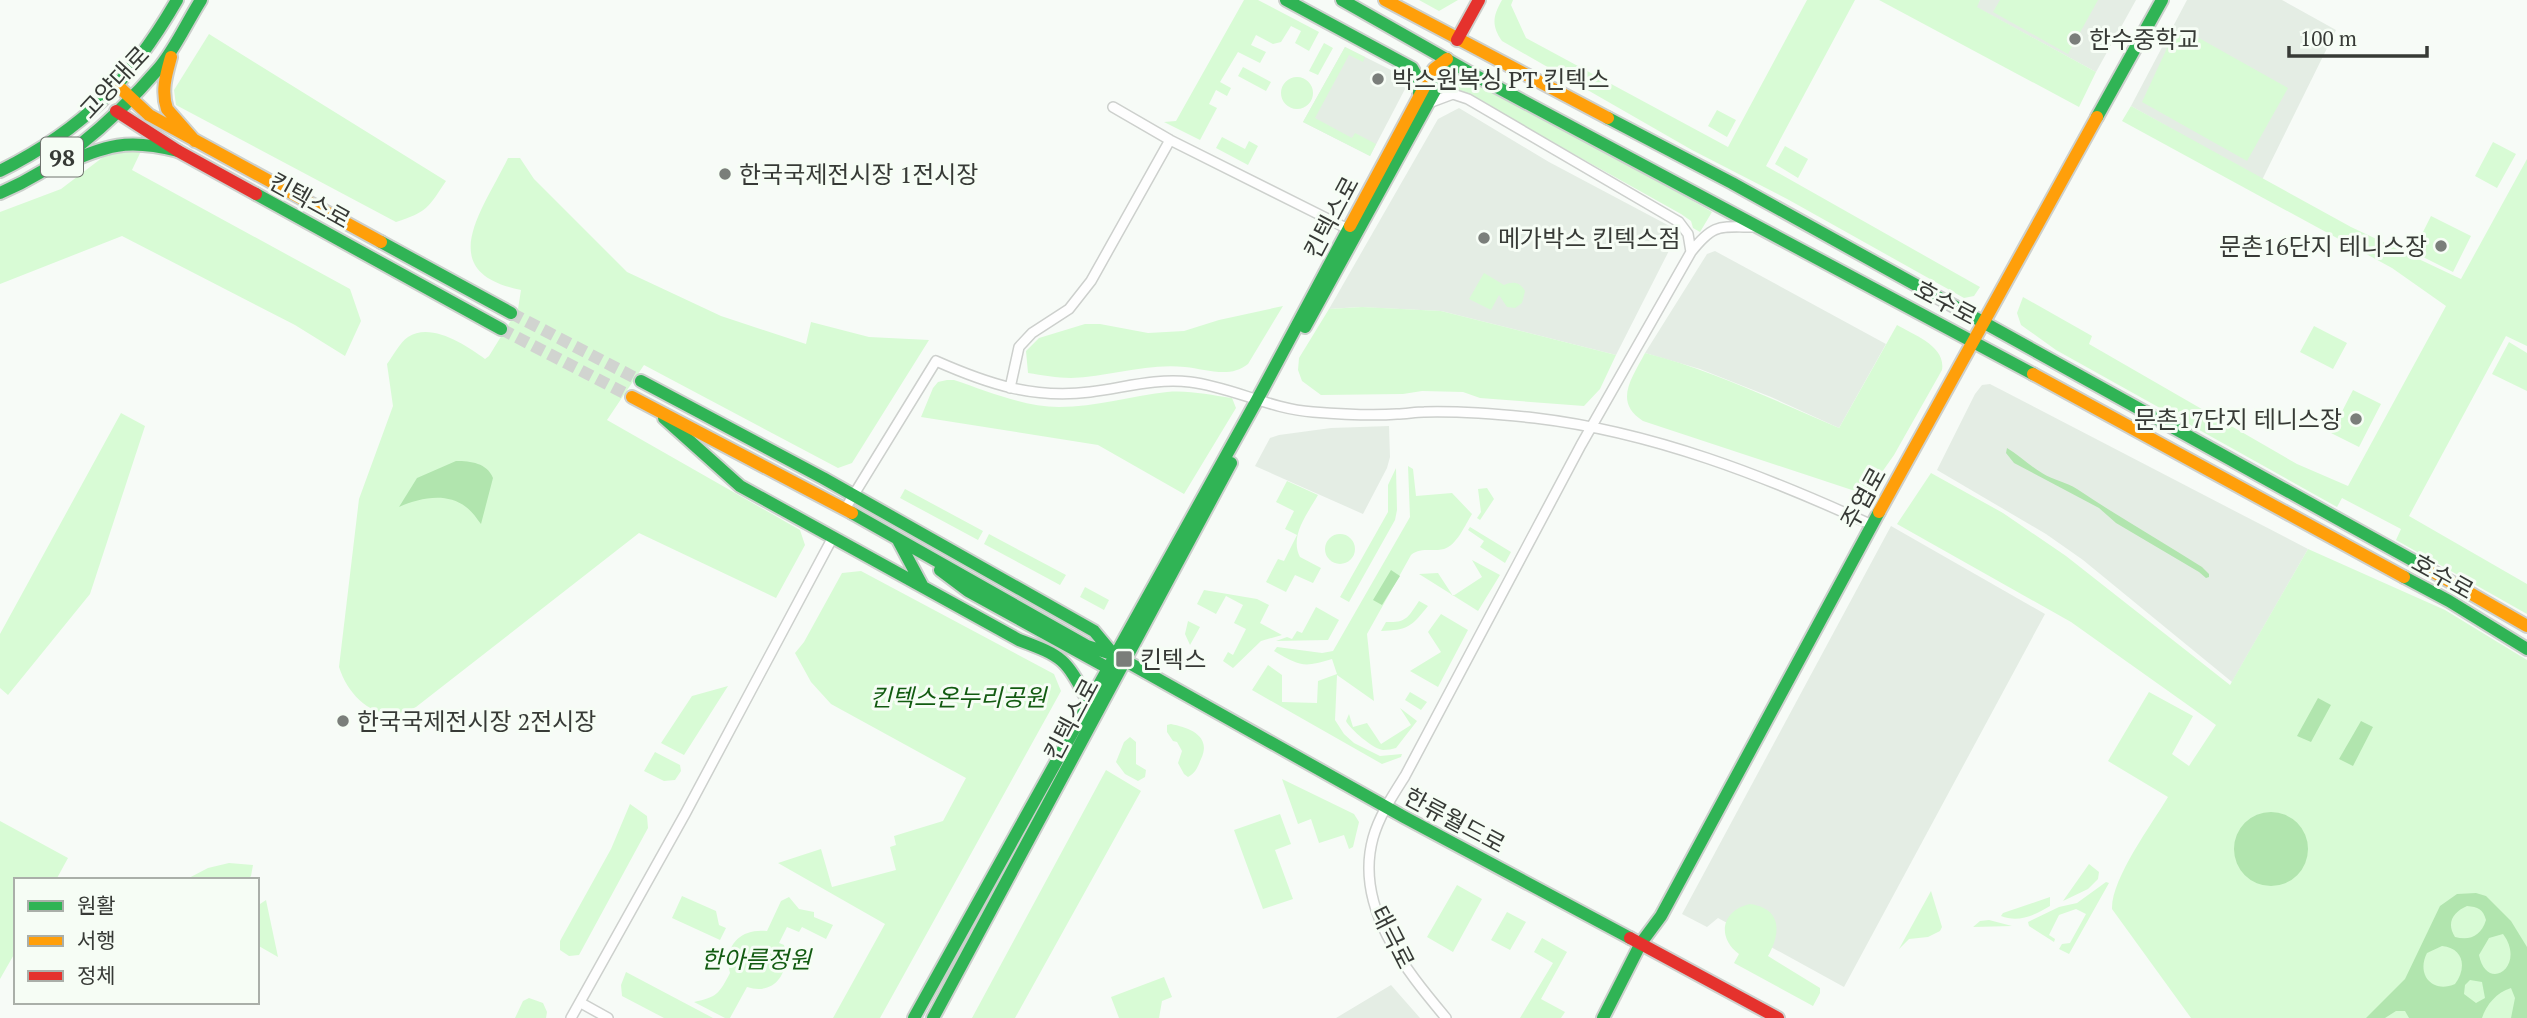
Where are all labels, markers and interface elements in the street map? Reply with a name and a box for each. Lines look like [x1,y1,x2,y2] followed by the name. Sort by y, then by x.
[2289,14,2427,58] scale bar
[2089,23,2199,55] place label: 한수중학교
[2300,24,2357,52] text: 100 m
[2067,31,2083,47] marker: 한수중학교
[72,39,156,125] street label: 고양대로
[1392,63,1609,95] place label: 박스원복싱 PT 킨텍스
[1370,71,1386,87] marker: 박스원복싱 PT 킨텍스
[41,138,83,176] road number: 98
[739,158,978,190] place label: 한국국제전시장 1전시장
[264,165,356,235] street label: 킨텍스로
[717,166,733,182] marker: 한국국제전시장 1전시장
[1296,170,1366,264] street label: 킨텍스로
[1498,222,1680,254] place label: 메가박스 킨텍스점
[1476,230,1492,246] marker: 메가박스 킨텍스점
[2219,230,2427,262] place label: 문촌16단지 테니스장
[2433,238,2449,254] marker: 문촌16단지 테니스장
[1909,272,1983,332] street label: 호수로
[2134,403,2342,435] place label: 문촌17단지 테니스장
[2348,411,2364,427] marker: 문촌17단지 테니스장
[1833,461,1893,535] street label: 주엽로
[2406,546,2480,606] street label: 호수로
[1140,643,1206,675] place label: 킨텍스
[1114,649,1134,669] marker: 킨텍스
[1036,672,1106,766] street label: 킨텍스로
[870,681,1048,713] park label: 킨텍스온누리공원
[357,705,596,737] place label: 한국국제전시장 2전시장
[335,713,351,729] marker: 한국국제전시장 2전시장
[1399,780,1511,860] street label: 한류월드로
[14,878,259,1004] legend
[77,891,116,919] text: 원활
[1364,900,1422,974] street label: 태극로
[77,926,116,954] text: 서행
[701,943,813,975] park label: 한아름정원
[77,961,116,989] text: 정체

